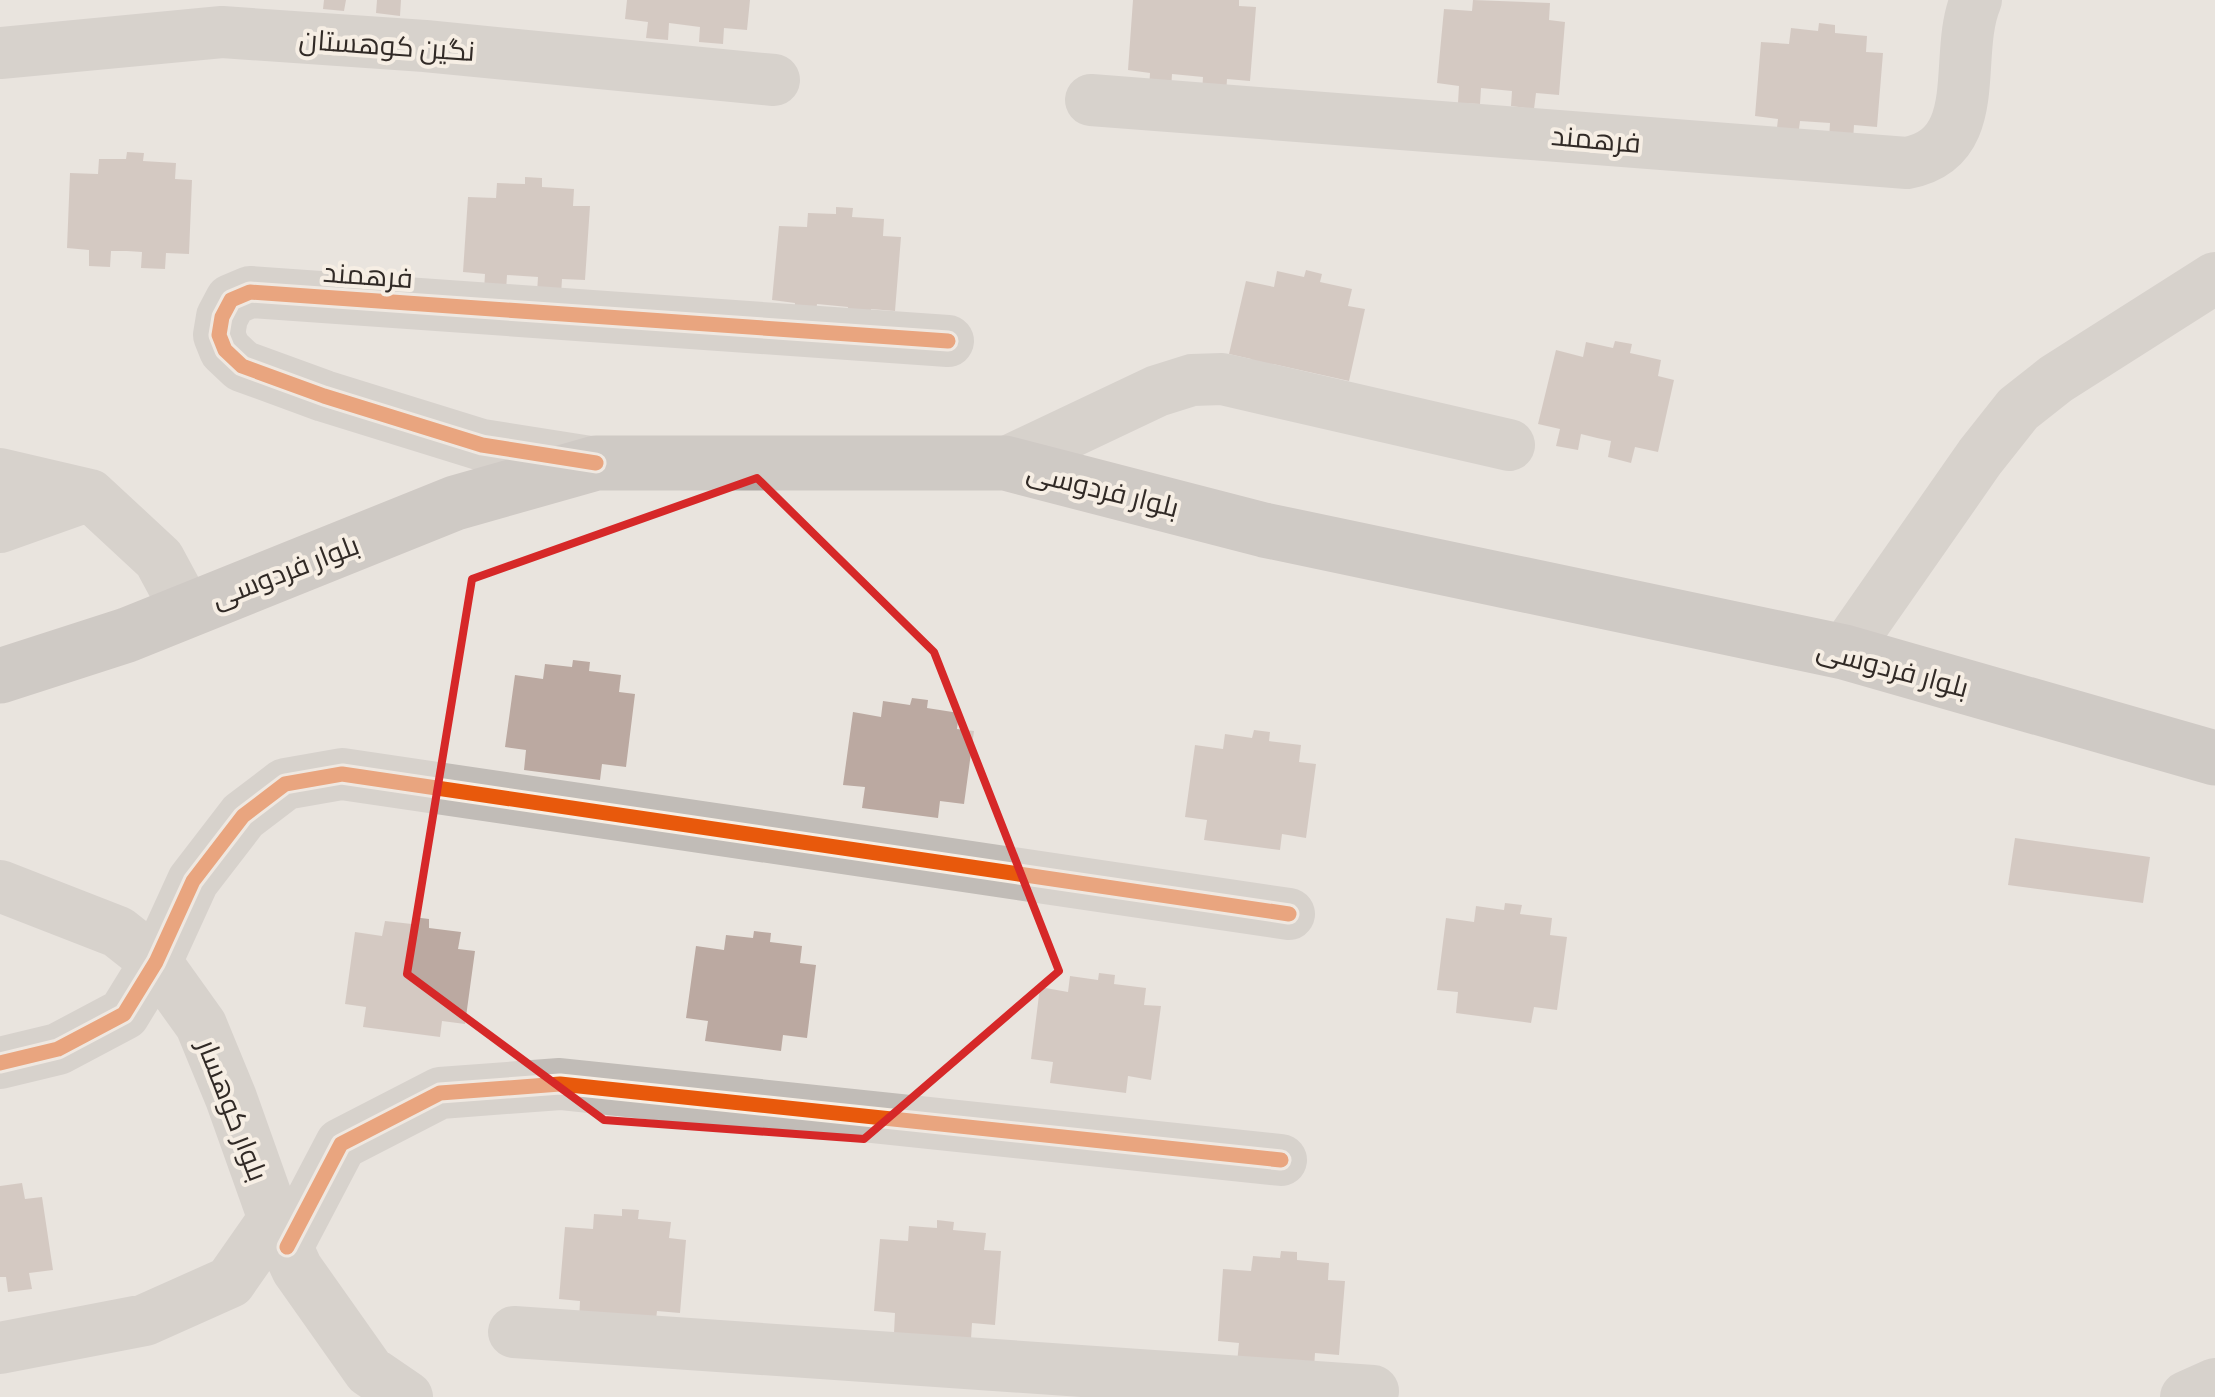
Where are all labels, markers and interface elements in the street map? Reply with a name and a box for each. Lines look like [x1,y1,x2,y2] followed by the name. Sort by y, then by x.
[298,23,476,69] street label: نگین کوهستان
[1550,119,1642,161] street label: فرهمند
[322,256,414,296] street label: فرهمند
[1023,455,1182,525] street label: بلوار فردوسی
[207,528,364,616] street label: بلوار فردوسی
[1813,632,1972,705] street label: بلوار فردوسی
[189,1033,275,1186] street label: بلوار کوهسار

